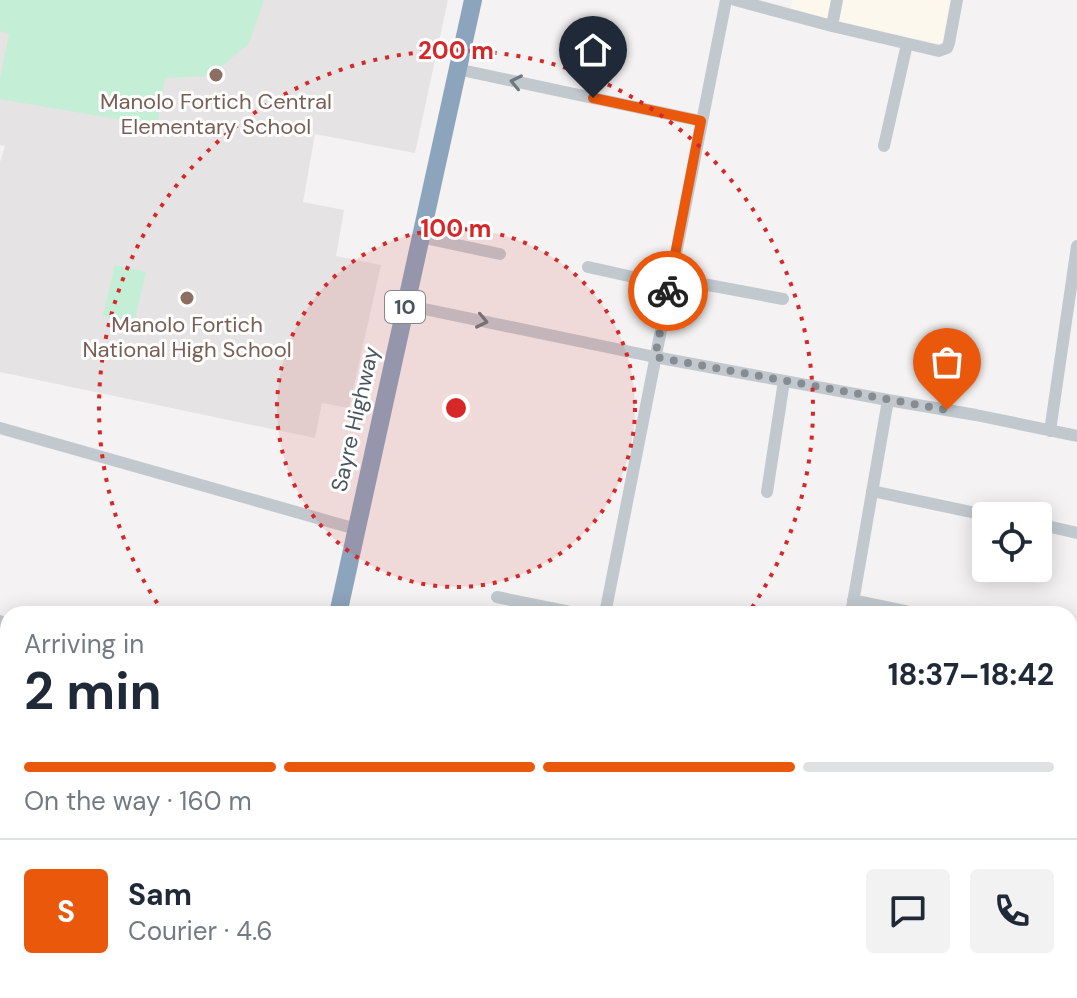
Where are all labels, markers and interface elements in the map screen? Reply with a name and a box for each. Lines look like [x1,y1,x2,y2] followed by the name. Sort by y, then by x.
[559,16,627,98] pin
[571,28,615,72] icon: home
[418,35,494,66] text: 200 m
[207,66,225,84] marker: Manolo Fortich Central Elementary School
[509,74,523,91] one-way arrow
[100,87,332,141] place label: Manolo Fortich Central Elementary School
[421,213,491,244] text: 100 m
[628,251,708,331] courier
[646,269,690,313] icon: bike
[178,289,196,307] marker: Manolo Fortich National High School
[385,291,425,323] road number: 10
[82,310,292,364] place label: Manolo Fortich National High School
[474,312,488,329] one-way arrow
[913,328,981,410] pin
[925,340,969,384] icon: bag
[324,344,386,494] street label: Sayre Highway
[442,394,470,422] centre of rings
[972,502,1052,582] map controls
[972,502,1052,582] button: locate
[24,627,144,661] text: Arriving in
[888,655,1054,694] text: 18:37–18:42
[24,657,162,725] text: 2 min
[24,784,252,818] text: On the way · 160 m
[866,869,950,953] button: chat
[970,869,1054,953] button: phone
[128,875,192,914] text: Sam
[57,892,75,931] text: S
[128,914,273,948] text: Courier · 4.6

